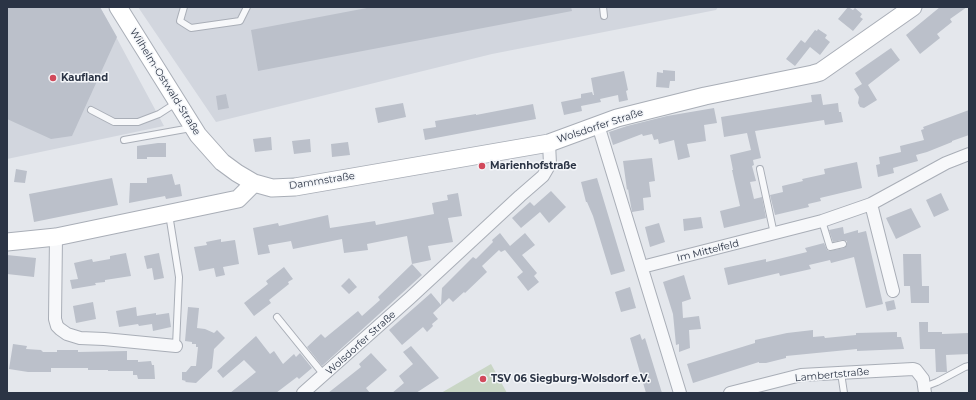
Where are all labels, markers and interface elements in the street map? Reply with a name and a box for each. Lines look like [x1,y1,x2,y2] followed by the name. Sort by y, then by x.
[127,26,203,138] street label: Wilhelm-Ostwald-Straße
[61,72,108,84] place label: Kaufland
[48,73,58,83] marker: Kaufland
[555,106,645,146] street label: Wolsdorfer Straße
[490,160,577,172] place label: Marienhofstraße
[477,161,487,171] marker: Marienhofstraße
[288,170,356,192] street label: Dammstraße
[676,237,740,265] street label: Im Mittelfeld
[324,308,398,378] street label: Wolsdorfer Straße
[794,366,870,384] street label: Lambertstraße
[491,373,650,385] place label: TSV 06 Siegburg-Wolsdorf e.V.
[478,374,488,384] marker: TSV 06 Siegburg-Wolsdorf e.V.

